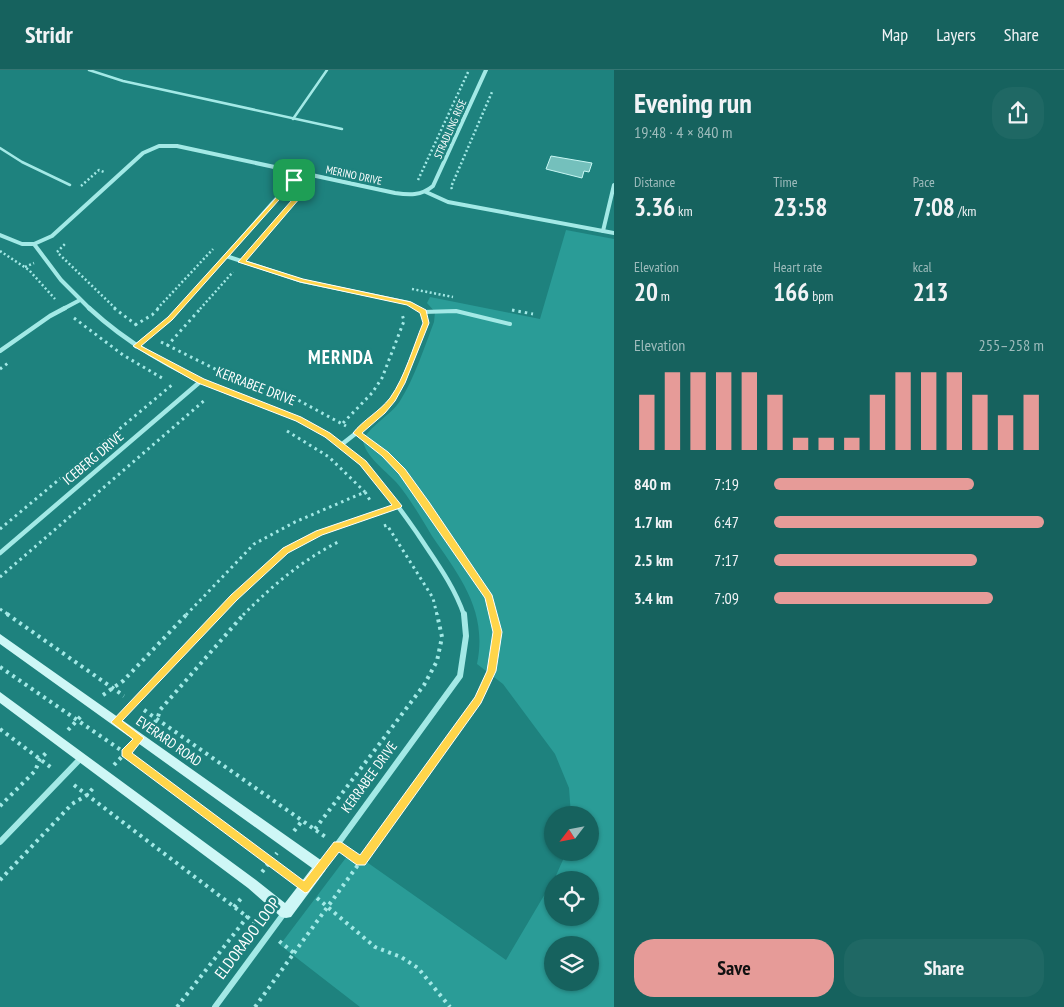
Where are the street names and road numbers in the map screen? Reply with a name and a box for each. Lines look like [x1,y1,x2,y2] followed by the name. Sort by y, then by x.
[431,97,469,161] street label: STRADLING RISE
[325,162,384,188] street label: MERINO DRIVE
[214,363,298,409] street label: KERRABEE DRIVE
[59,427,127,489] street label: ICEBERG DRIVE
[133,712,205,770] street label: EVERARD ROAD
[337,738,401,816] street label: KERRABEE DRIVE
[210,893,284,983] street label: ELDORADO LOOP

